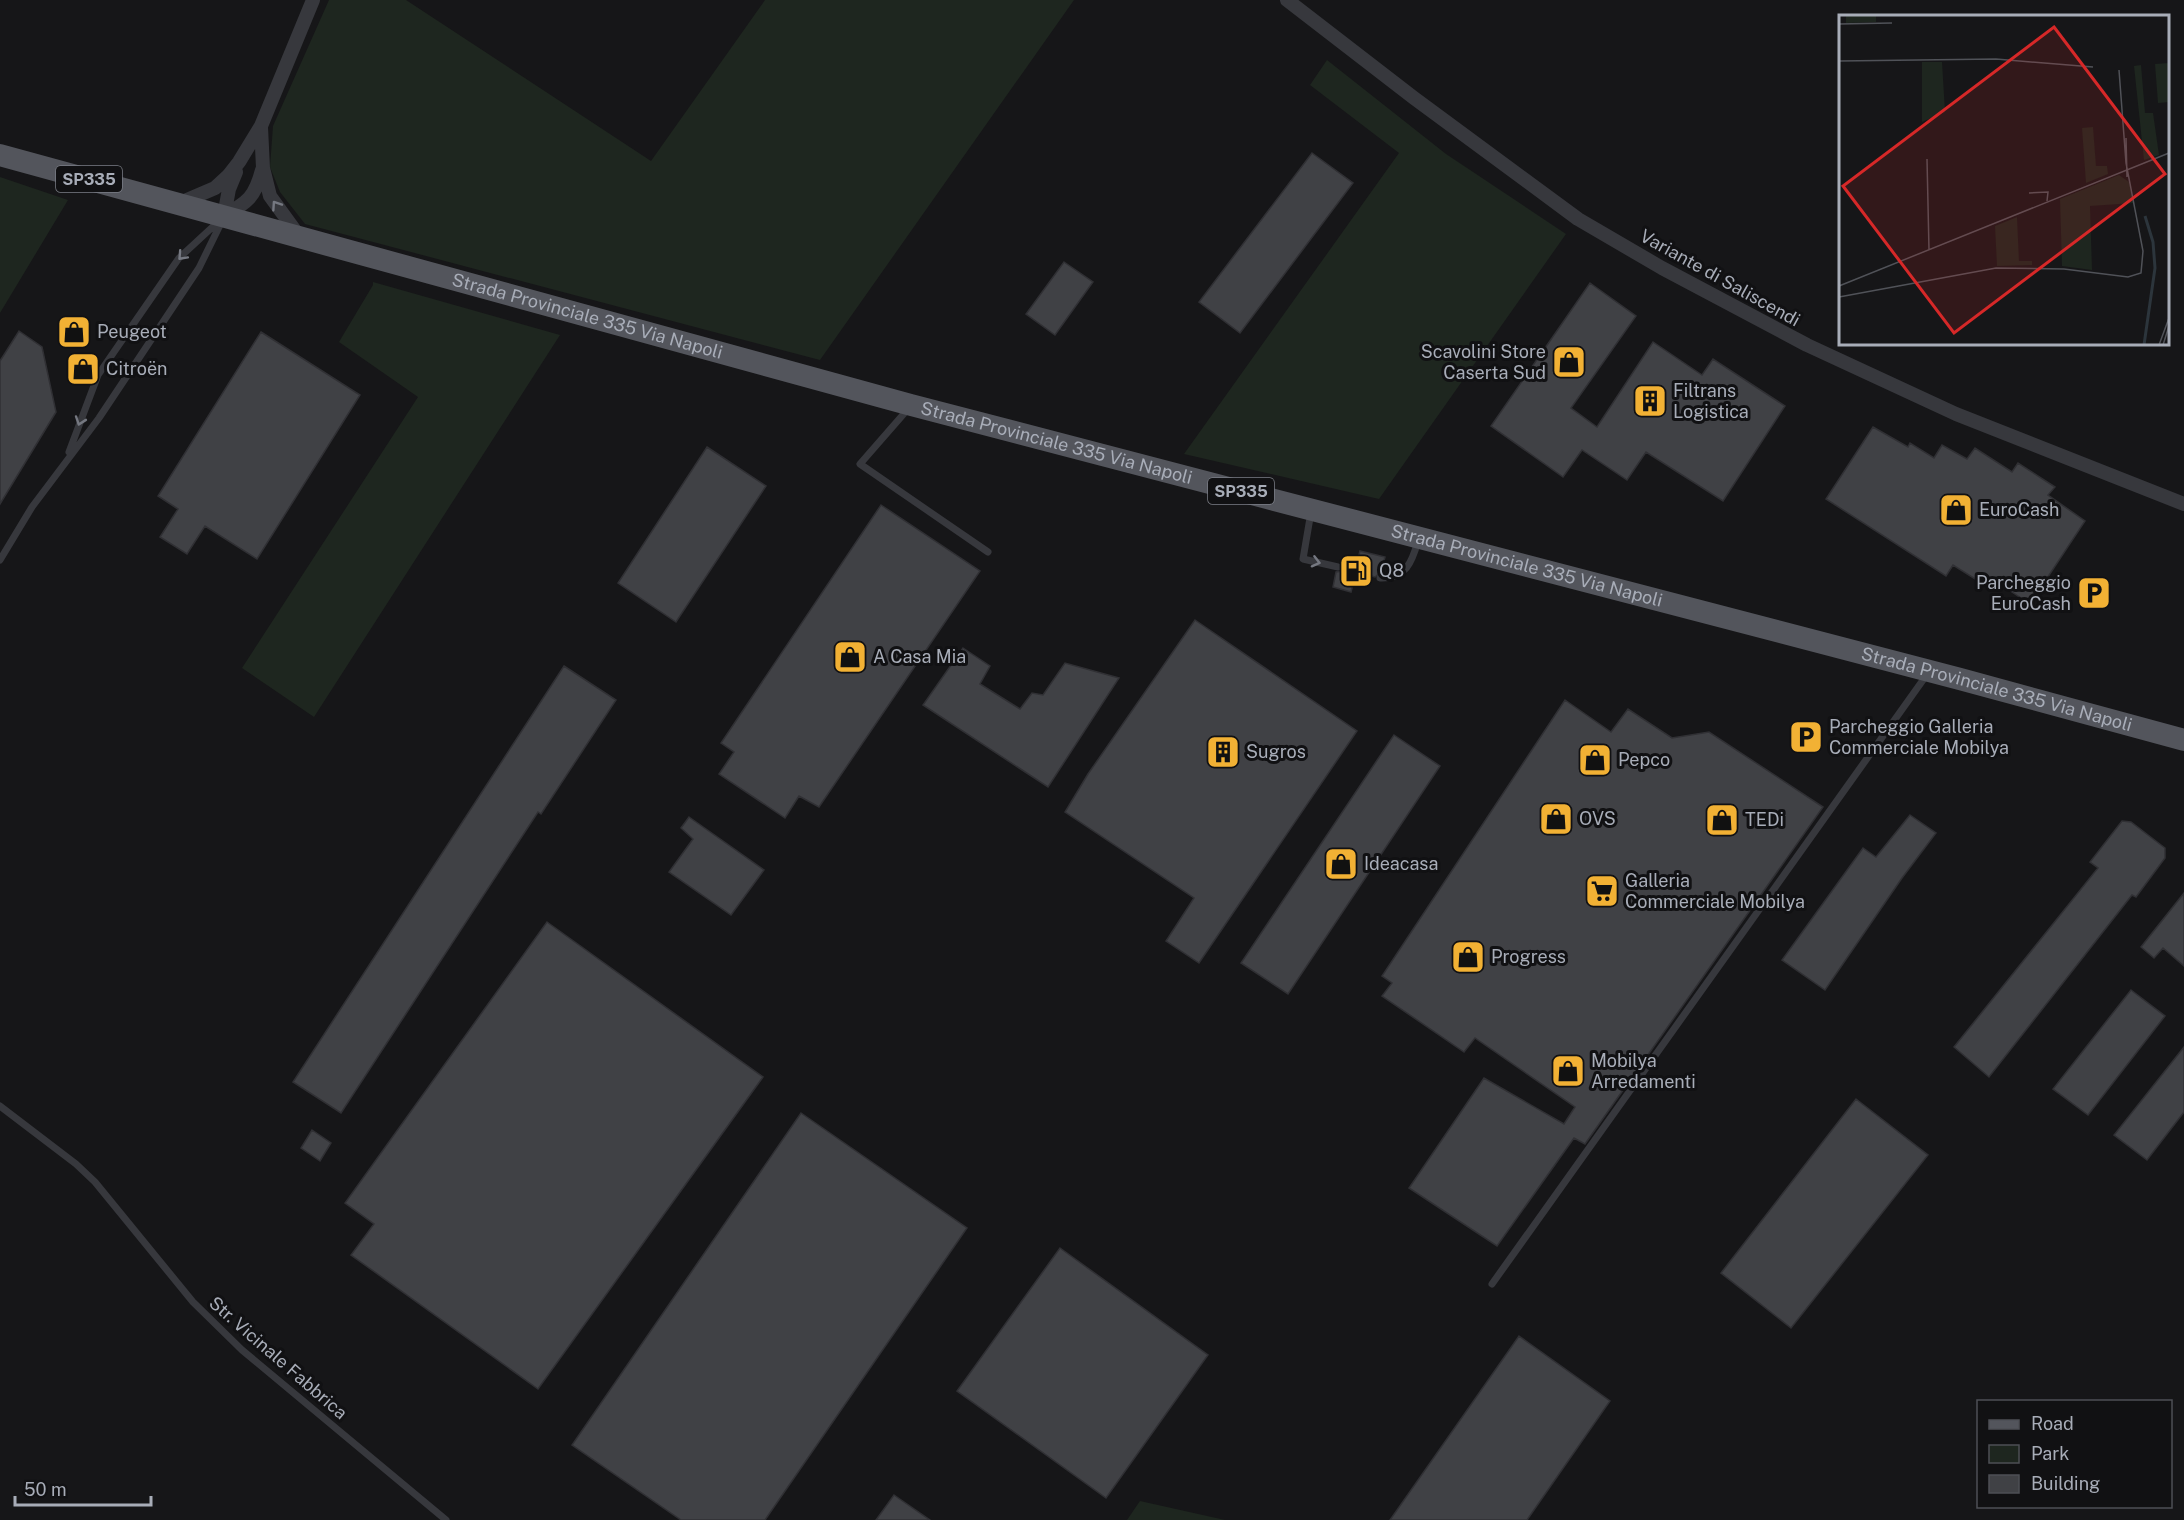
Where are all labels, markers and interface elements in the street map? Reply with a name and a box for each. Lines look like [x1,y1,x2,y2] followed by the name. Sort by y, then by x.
[1839,15,2169,345] inset map
[56,166,122,192] road number: SP335
[272,201,284,211] one-way arrow
[1636,225,1804,330] street label: Variante di Saliscendi
[178,249,189,260] one-way arrow
[450,269,725,363] street label: Strada Provinciale 335 Via Napoli
[56,314,92,350] shop icon: Peugeot
[97,321,167,342] place label: Peugeot
[1421,341,1546,383] place label: Scavolini Store Caserta Sud
[1551,344,1587,380] shop icon: Scavolini Store Caserta Sud
[65,351,101,387] shop icon: Citroën
[106,358,168,379] place label: Citroën
[1673,380,1749,422] place label: Filtrans Logistica
[1632,383,1668,419] building icon: Filtrans Logistica
[919,397,1195,488] street label: Strada Provinciale 335 Via Napoli
[75,415,88,426] one-way arrow
[1208,478,1274,504] road number: SP335
[1938,492,1974,528] shop icon: EuroCash
[1979,499,2059,520] place label: EuroCash
[1389,520,1665,611] street label: Strada Provinciale 335 Via Napoli
[1338,553,1374,589] fuel station icon: Q8
[1311,555,1321,567] one-way arrow
[1379,560,1404,581] place label: Q8
[1976,572,2071,614] place label: Parcheggio EuroCash
[2076,575,2112,611] parking icon: Parcheggio EuroCash
[832,639,868,675] shop icon: A Casa Mia
[1859,643,2135,735] street label: Strada Provinciale 335 Via Napoli
[873,646,966,667] place label: A Casa Mia
[1829,716,2009,758] place label: Parcheggio Galleria Commerciale Mobilya
[1788,719,1824,755] parking icon: Parcheggio Galleria Commerciale Mobilya
[1205,734,1241,770] building icon: Sugros
[1246,741,1306,762] place label: Sugros
[1577,742,1613,778] shop icon: Pepco
[1618,749,1670,770] place label: Pepco
[1538,801,1574,837] shop icon: OVS
[1704,802,1740,838] shop icon: TEDi
[1579,808,1616,829] place label: OVS
[1745,809,1784,830] place label: TEDi
[1323,846,1359,882] shop icon: Ideacasa
[1364,853,1438,874] place label: Ideacasa
[1625,870,1805,912] place label: Galleria Commerciale Mobilya
[1584,873,1620,909] supermarket icon: Galleria Commerciale Mobilya
[1450,939,1486,975] shop icon: Progress
[1491,946,1566,967] place label: Progress
[1591,1050,1696,1092] place label: Mobilya Arredamenti
[1550,1053,1586,1089] shop icon: Mobilya Arredamenti
[205,1292,352,1423] street label: Str. Vicinale Fabbrica
[1977,1400,2172,1508] legend
[2031,1413,2074,1434] text: Road
[2031,1443,2069,1464] text: Park
[15,1469,152,1507] scale bar
[2031,1473,2100,1494] text: Building
[24,1479,67,1500] text: 50 m

